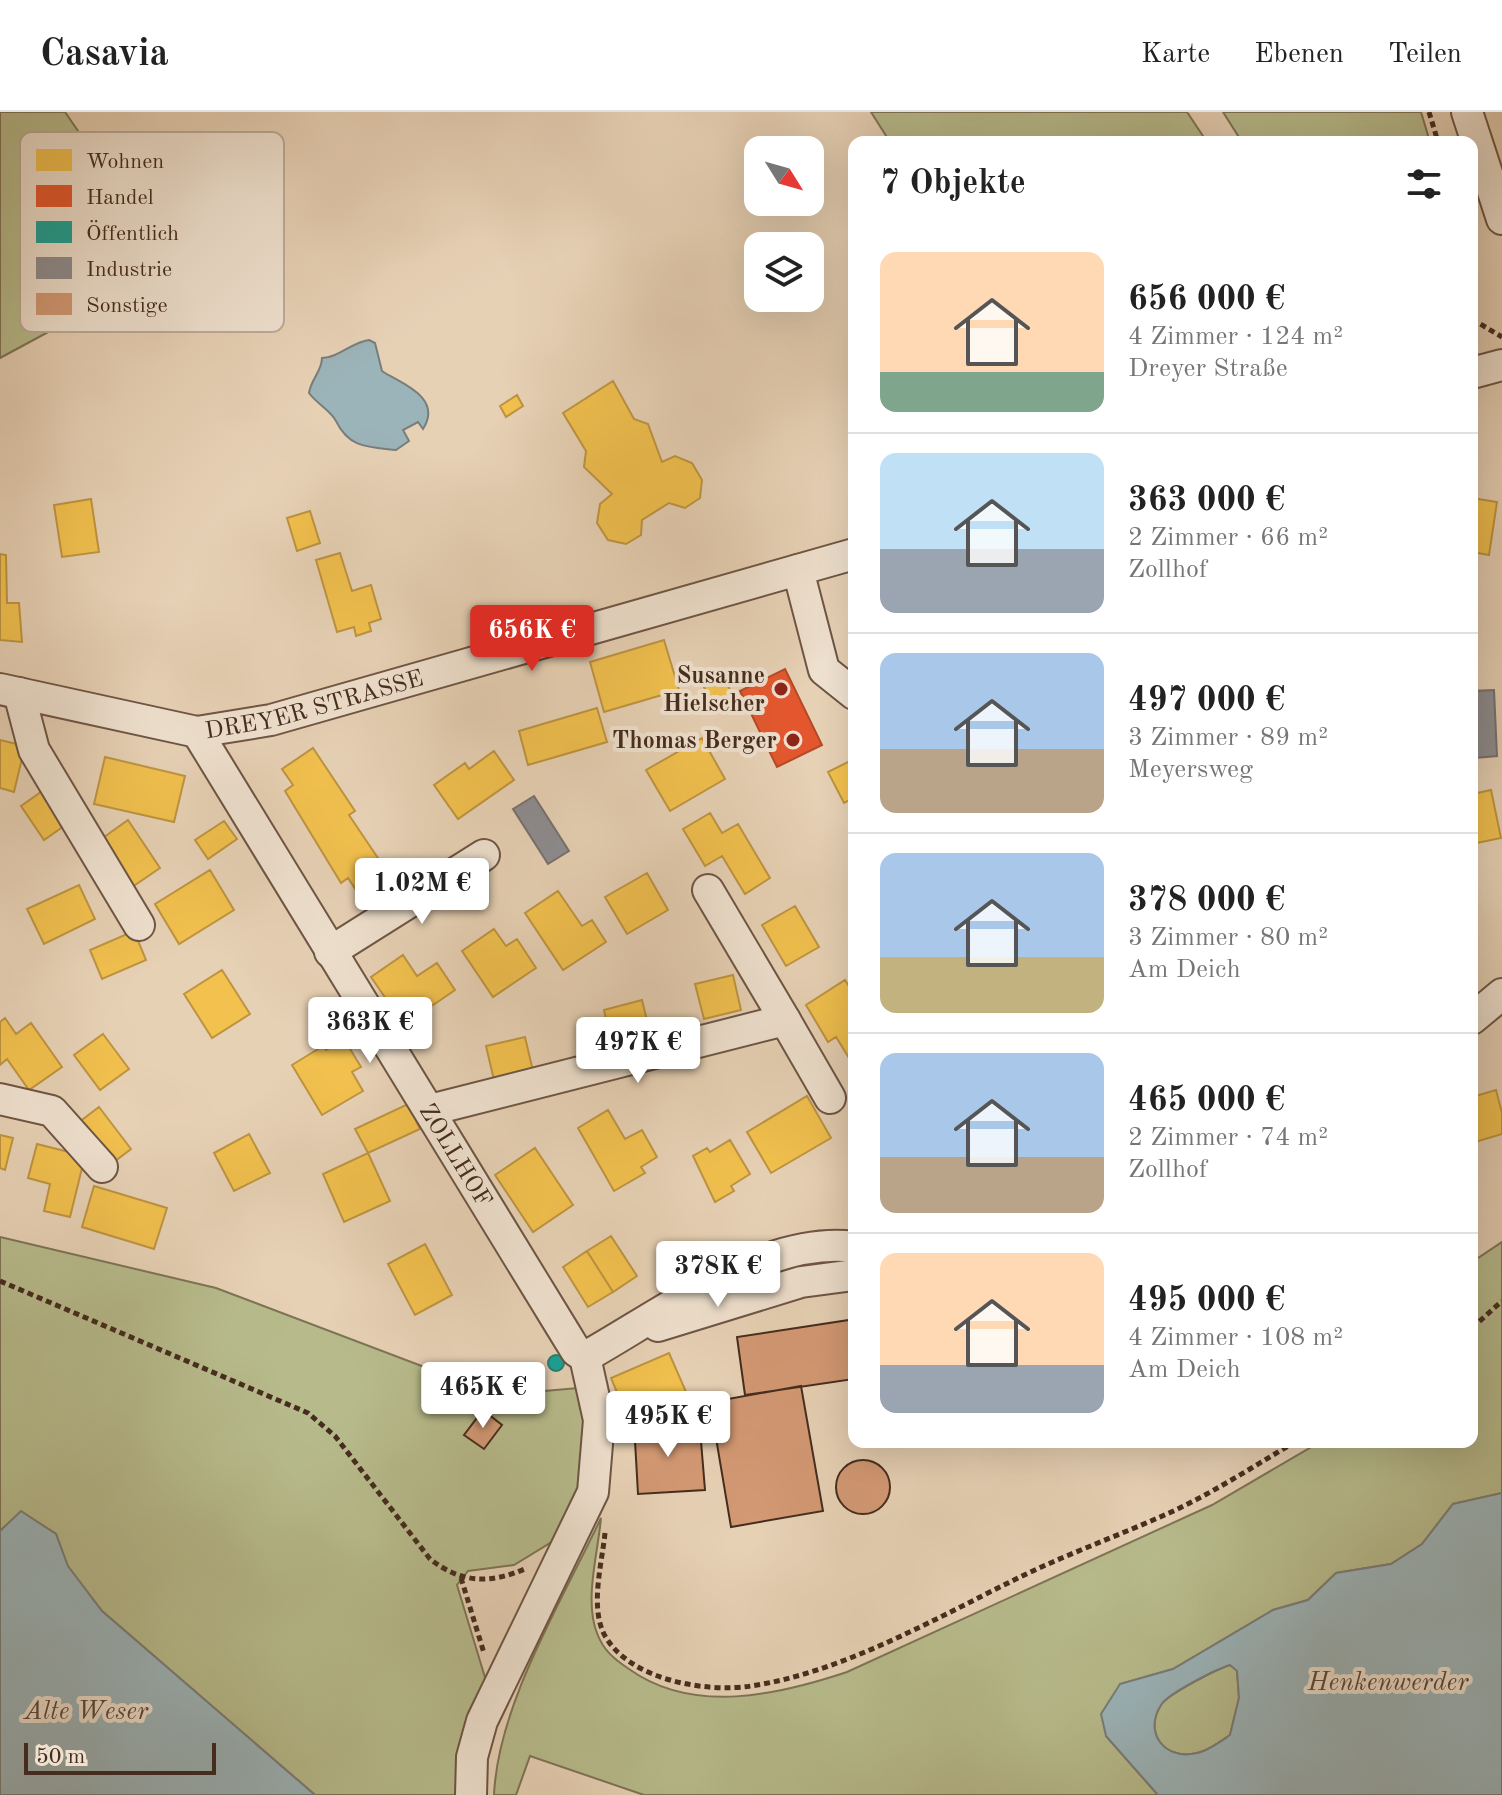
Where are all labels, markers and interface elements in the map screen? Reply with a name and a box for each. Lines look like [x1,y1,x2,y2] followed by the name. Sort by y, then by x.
[40,36,169,74] text: Casavia
[1141,41,1210,69] text: Karte
[1254,41,1344,69] text: Ebenen
[1388,41,1462,69] text: Teilen
[20,132,284,332] legend
[744,136,824,216] north arrow
[744,136,824,312] map controls
[86,151,164,173] text: Wohnen
[1402,162,1446,206] icon: filters
[880,167,1026,201] text: 7 Objekte
[86,187,154,209] text: Handel
[86,220,179,245] text: Öffentlich
[744,232,824,312] button: layers
[86,259,172,281] text: Industrie
[1128,283,1285,317] text: 656 000 €
[944,284,1040,380] icon: home
[86,295,168,317] text: Sonstige
[1128,324,1343,350] text: 4 Zimmer · 124 m²
[1128,356,1288,382] text: Dreyer Straße
[1128,484,1285,518] text: 363 000 €
[944,485,1040,581] icon: home
[1128,525,1328,551] text: 2 Zimmer · 66 m²
[1128,557,1208,583] text: Zollhof
[467,605,597,673] pin: 656K €
[488,618,576,644] text: 656K €
[663,665,765,717] place label: Susanne Hielscher
[203,667,426,745] street label: DREYER STRASSE
[772,680,790,698] marker: Susanne Hielscher
[1128,684,1285,718] text: 497 000 €
[944,685,1040,781] icon: home
[1128,725,1328,751] text: 3 Zimmer · 89 m²
[612,730,777,754] place label: Thomas Berger
[784,731,802,749] marker: Thomas Berger
[1128,757,1253,783] text: Meyersweg
[348,858,496,926] pin: 1.02M €
[373,871,471,897] text: 1.02M €
[1128,884,1285,918] text: 378 000 €
[944,885,1040,981] icon: home
[1128,925,1328,951] text: 3 Zimmer · 80 m²
[1128,957,1241,983] text: Am Deich
[305,997,435,1065] pin: 363K €
[326,1010,414,1036] text: 363K €
[573,1017,703,1085] pin: 497K €
[594,1030,682,1056] text: 497K €
[1128,1084,1285,1118] text: 465 000 €
[944,1085,1040,1181] icon: home
[414,1100,495,1212] street label: ZOLLHOF
[1128,1125,1328,1151] text: 2 Zimmer · 74 m²
[1128,1157,1208,1183] text: Zollhof
[653,1241,783,1309] pin: 378K €
[674,1254,762,1280] text: 378K €
[1128,1284,1285,1318] text: 495 000 €
[944,1285,1040,1381] icon: home
[1128,1325,1343,1351] text: 4 Zimmer · 108 m²
[1128,1357,1241,1383] text: Am Deich
[418,1362,548,1430] pin: 465K €
[439,1375,527,1401] text: 465K €
[603,1391,733,1459] pin: 495K €
[624,1404,712,1430] text: 495K €
[1307,1670,1469,1696] water label: Henkenwerder
[22,1699,149,1725] water label: Alte Weser
[24,1739,216,1775] scale bar
[36,1746,85,1768] text: 50 m

